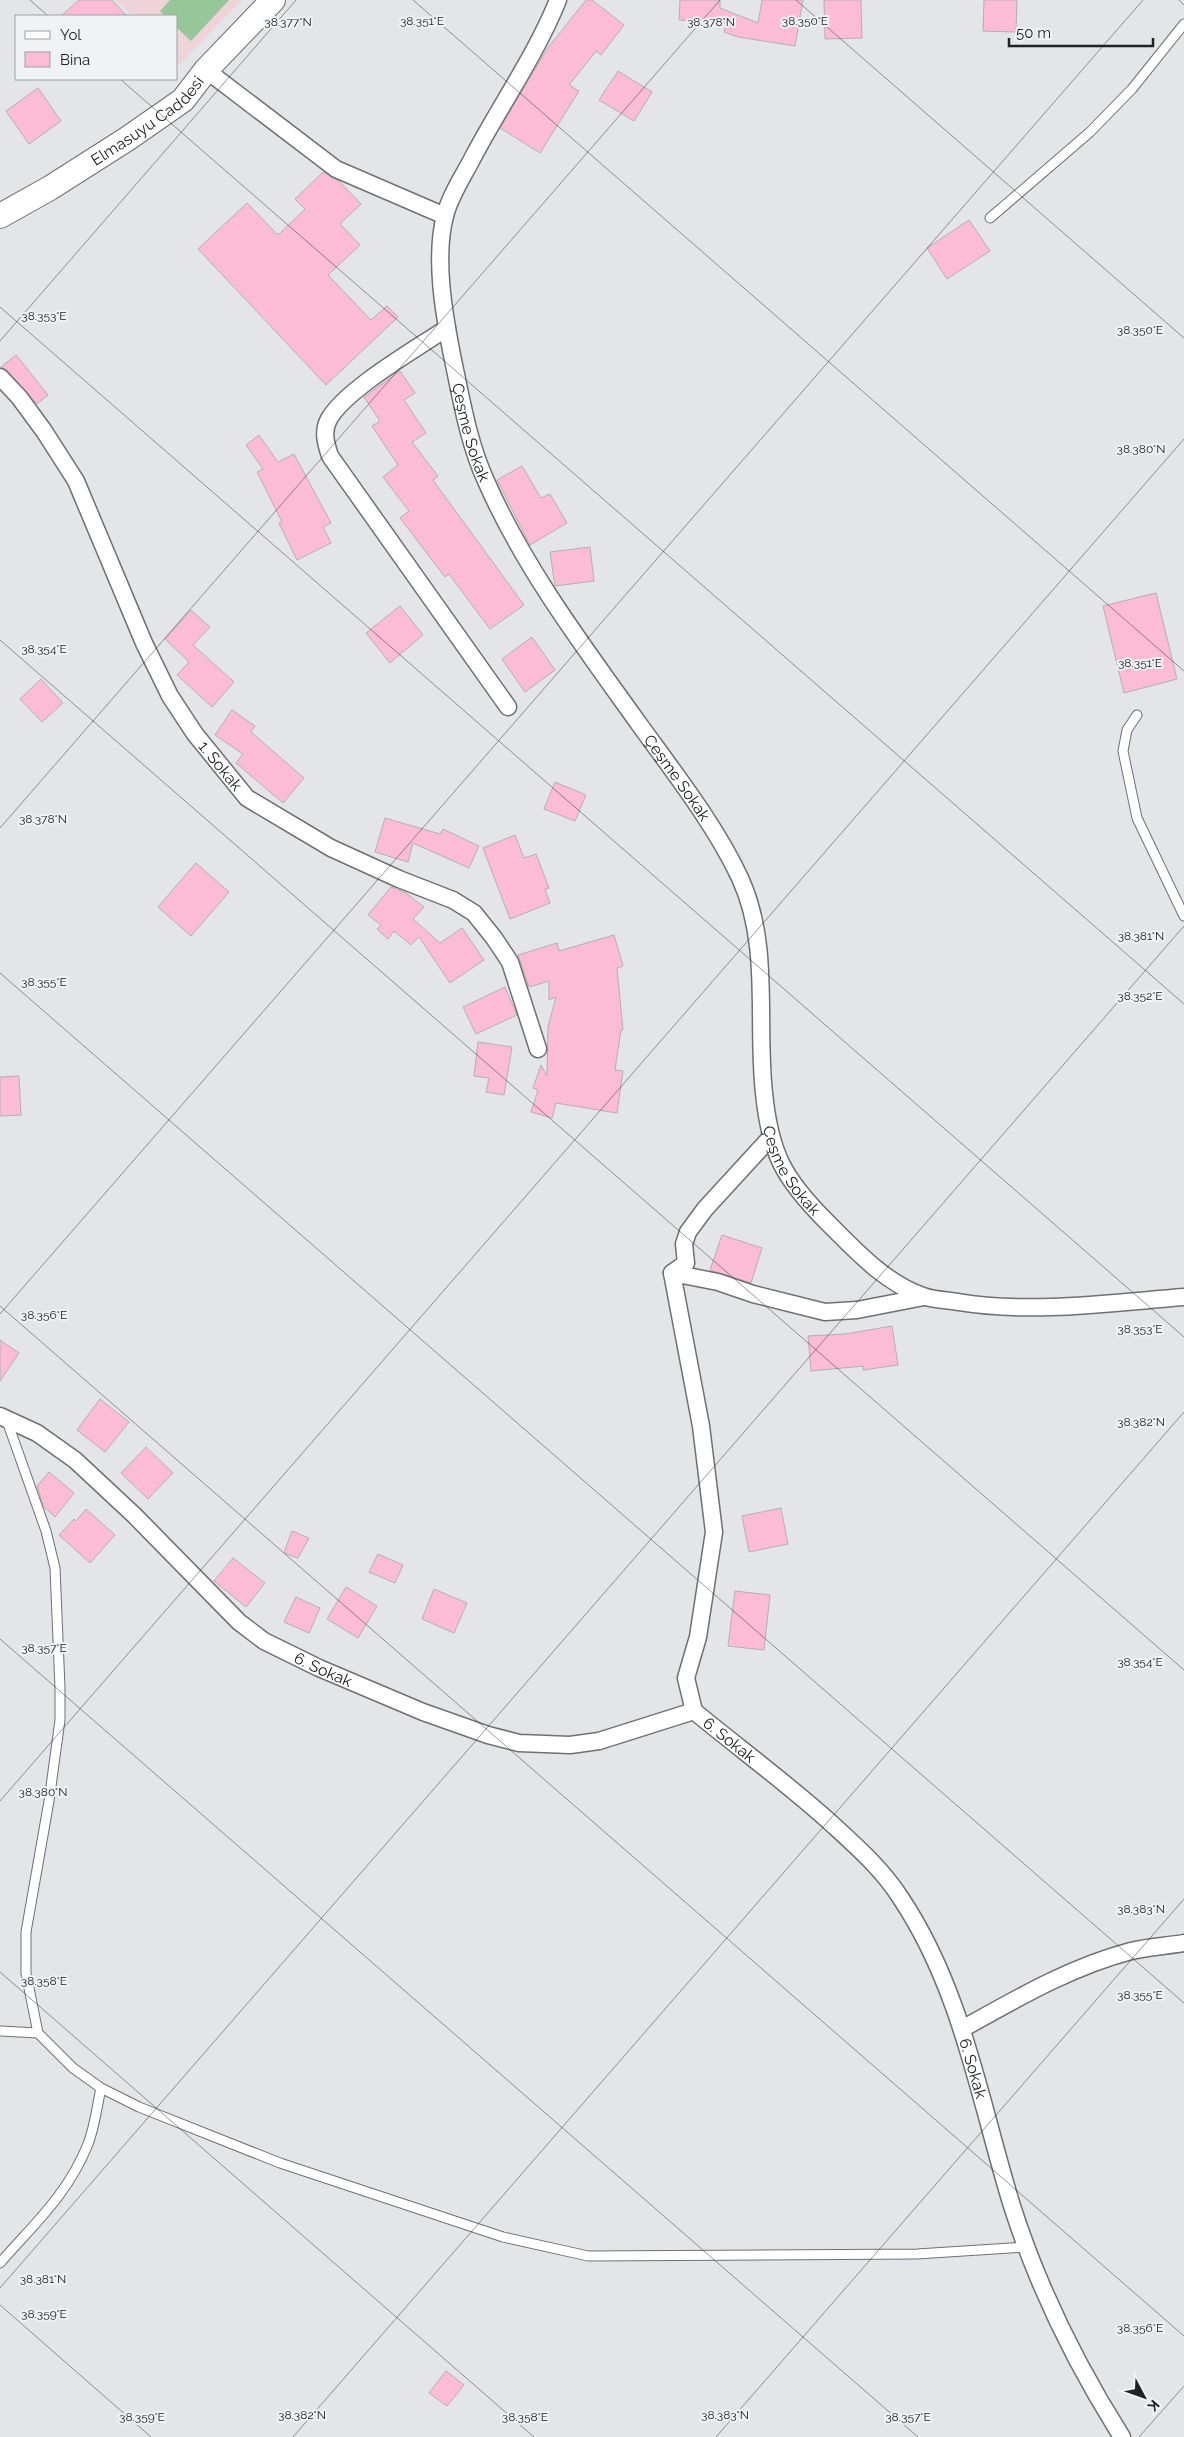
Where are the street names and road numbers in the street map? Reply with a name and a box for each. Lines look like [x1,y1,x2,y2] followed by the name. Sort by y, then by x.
[87,72,207,169] street label: Elmasuyu Caddesi
[449,381,495,485] street label: Çeşme Sokak
[640,731,715,825] street label: Çeşme Sokak
[195,737,247,795] street label: 1. Sokak
[759,1124,825,1219] street label: Çeşme Sokak
[291,1648,356,1691] street label: 6. Sokak
[699,1713,760,1767] street label: 6. Sokak
[956,2036,991,2101] street label: 6. Sokak

